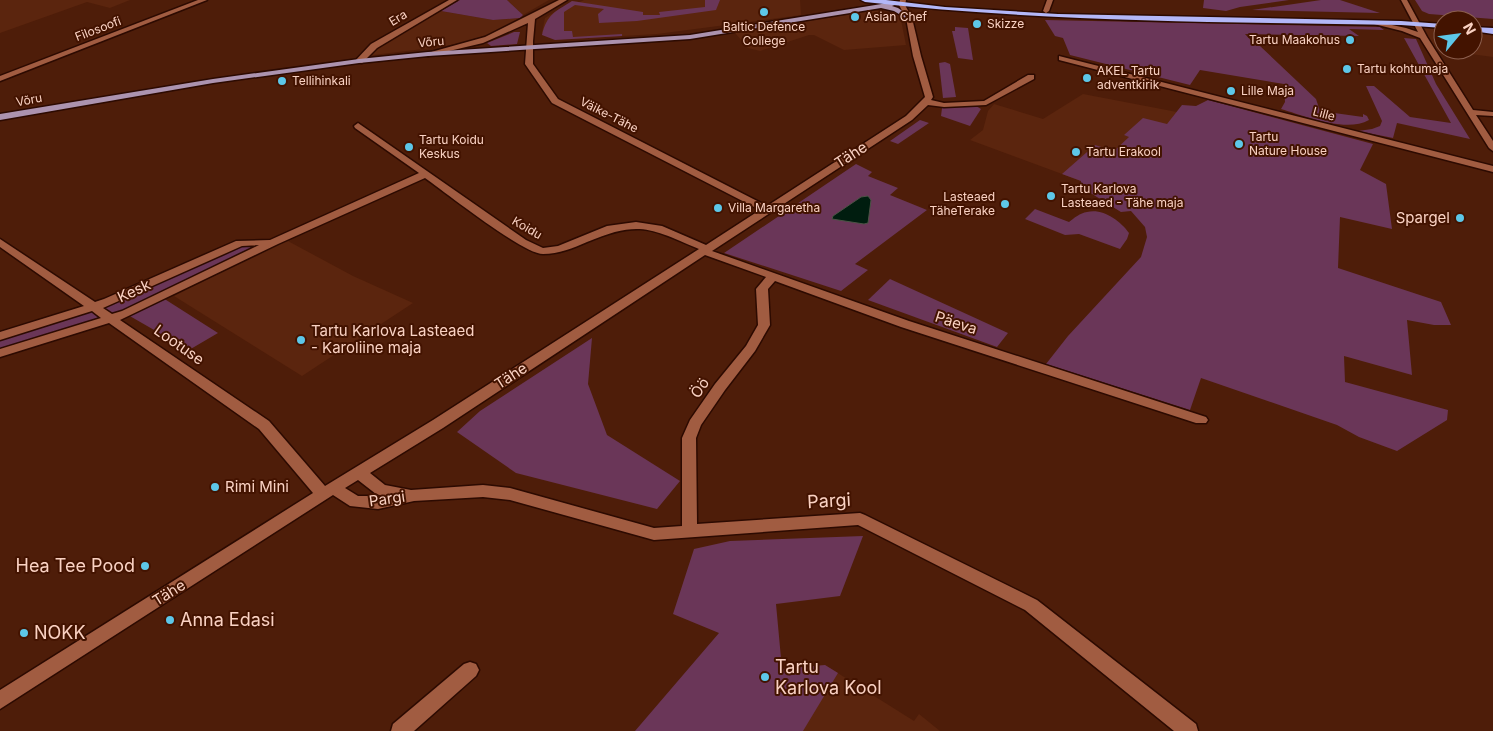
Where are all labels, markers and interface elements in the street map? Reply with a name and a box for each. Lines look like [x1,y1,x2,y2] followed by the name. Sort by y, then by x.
[386,6,410,29] street label: Era
[758,6,770,18] marker: Baltic Defence College
[865,9,928,24] place label: Asian Chef
[1433,10,1483,60] north arrow
[849,11,861,23] marker: Asian Chef
[73,13,123,44] street label: Filosoofi
[987,16,1024,31] place label: Skizze
[971,18,983,30] marker: Skizze
[723,19,805,48] place label: Baltic Defence College
[1460,20,1480,37] text: N
[1249,32,1340,47] place label: Tartu Maakohus
[417,33,445,50] street label: Võru
[1344,34,1356,46] marker: Tartu Maakohus
[1357,61,1448,76] place label: Tartu kohtumaja
[1097,63,1160,92] place label: AKEL Tartu adventkirik
[1341,63,1353,75] marker: Tartu kohtumaja
[1081,72,1093,84] marker: AKEL Tartu adventkirik
[292,73,351,88] place label: Tellihinkali
[276,75,288,87] marker: Tellihinkali
[1241,83,1294,98] place label: Lille Maja
[1225,85,1237,97] marker: Lille Maja
[15,90,43,109] street label: Võru
[578,93,641,136] street label: Väike-Tähe
[1311,103,1337,124] street label: Lille
[1249,129,1327,158] place label: Tartu Nature House
[419,132,484,161] place label: Tartu Koidu Keskus
[831,137,871,172] street label: Tähe
[1233,138,1245,150] marker: Tartu Nature House
[403,141,415,153] marker: Tartu Koidu Keskus
[1086,144,1161,159] place label: Tartu Erakool
[1070,146,1082,158] marker: Tartu Erakool
[1061,181,1184,210] place label: Tartu Karlova Lasteaed - Tähe maja
[929,189,995,218] place label: Lasteaed TäheTerake
[1045,190,1057,202] marker: Tartu Karlova Lasteaed - Tähe maja
[999,198,1011,210] marker: Lasteaed TäheTerake
[728,200,820,215] place label: Villa Margaretha
[712,202,724,214] marker: Villa Margaretha
[1396,208,1450,227] place label: Spargel
[1454,212,1466,224] marker: Spargel
[510,213,545,242] street label: Koidu
[114,274,154,306] street label: Kesk
[933,307,980,338] street label: Päeva
[151,320,208,369] street label: Lootuse
[311,321,474,357] place label: Tartu Karlova Lasteaed - Karoliine maja
[295,334,307,346] marker: Tartu Karlova Lasteaed - Karoliine maja
[491,358,531,393] street label: Tähe
[686,374,713,402] street label: Öö
[225,477,289,496] place label: Rimi Mini
[209,481,221,493] marker: Rimi Mini
[368,487,406,510] street label: Pargi
[807,489,851,512] street label: Pargi
[16,555,135,576] place label: Hea Tee Pood
[139,560,151,572] marker: Hea Tee Pood
[149,575,189,610] street label: Tähe
[180,609,275,630] place label: Anna Edasi
[164,614,176,626] marker: Anna Edasi
[34,622,86,643] place label: NOKK
[18,627,30,639] marker: NOKK
[775,656,882,698] place label: Tartu Karlova Kool
[759,671,771,683] marker: Tartu Karlova Kool

